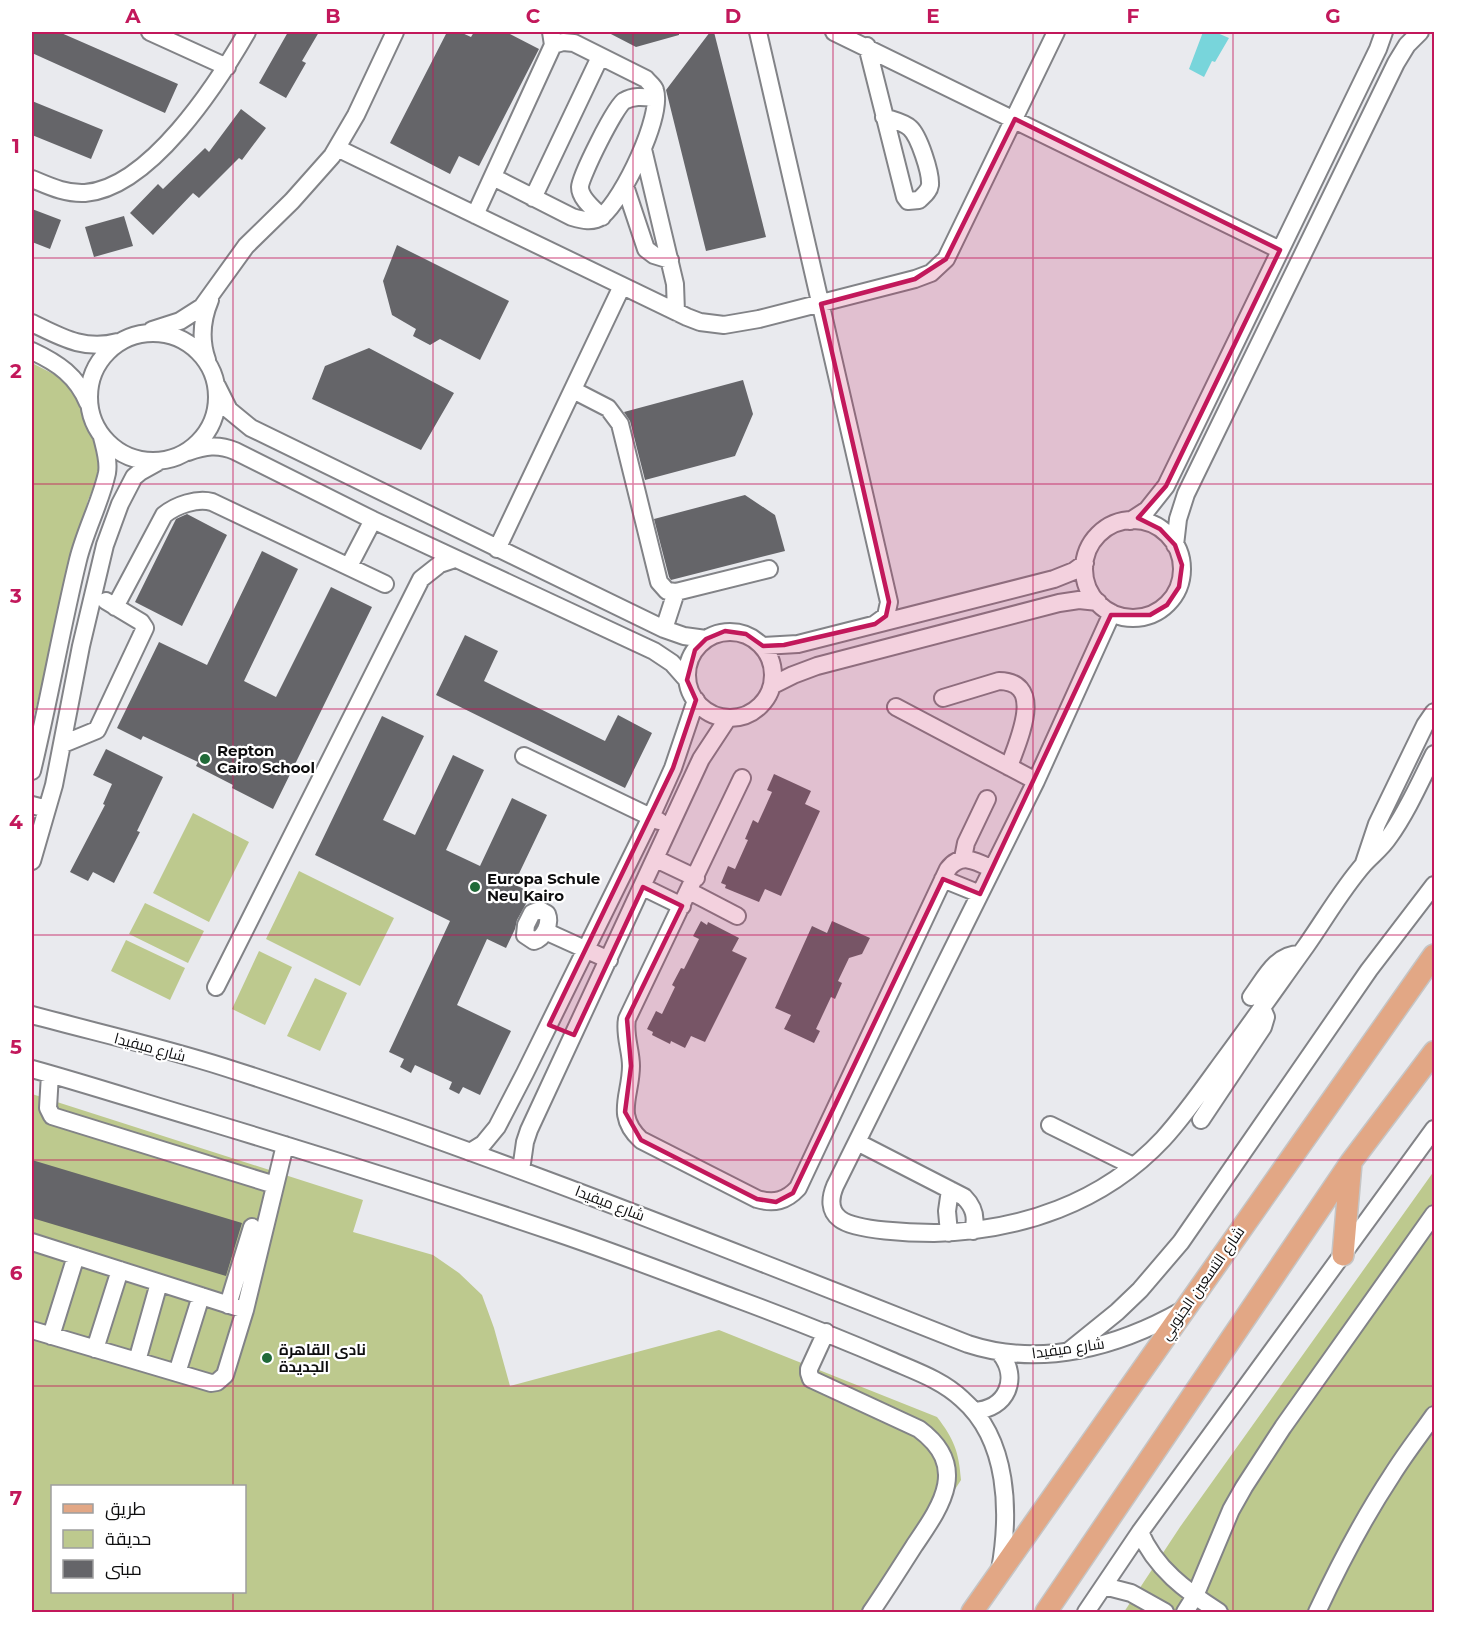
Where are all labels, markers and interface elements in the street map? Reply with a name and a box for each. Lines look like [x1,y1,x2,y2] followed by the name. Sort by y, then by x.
[124,4,141,28] text: A
[325,4,341,28] text: B
[526,4,541,28] text: C
[725,4,741,28] text: D
[926,4,940,28] text: E
[1127,4,1140,28] text: F
[1325,4,1341,28] text: G
[12,134,20,158] text: 1
[10,359,22,383] text: 2
[9,584,22,608] text: 3
[217,741,315,777] place label: Repton Cairo School
[198,752,212,766] marker: Repton Cairo School
[9,810,23,834] text: 4
[487,869,600,905] place label: Europa Schule Neu Kairo
[468,880,482,894] marker: Europa Schule Neu Kairo
[112,1028,188,1068] street label: شارع ميفيدا
[10,1035,22,1059] text: 5
[572,1181,648,1227] street label: شارع ميفيدا
[1156,1223,1251,1345] street label: شارع التسعين الجنوبي
[10,1261,23,1285] text: 6
[1030,1334,1106,1364] street label: شارع ميفيدا
[279,1340,366,1376] place label: نادى القاهرة الجديدة
[260,1351,274,1365] marker: نادى القاهرة الجديدة
[51,1485,246,1593] legend
[10,1486,22,1510] text: 7
[105,1498,146,1521] text: طريق
[105,1528,151,1550] text: حديقة
[105,1558,142,1580] text: مبنى

